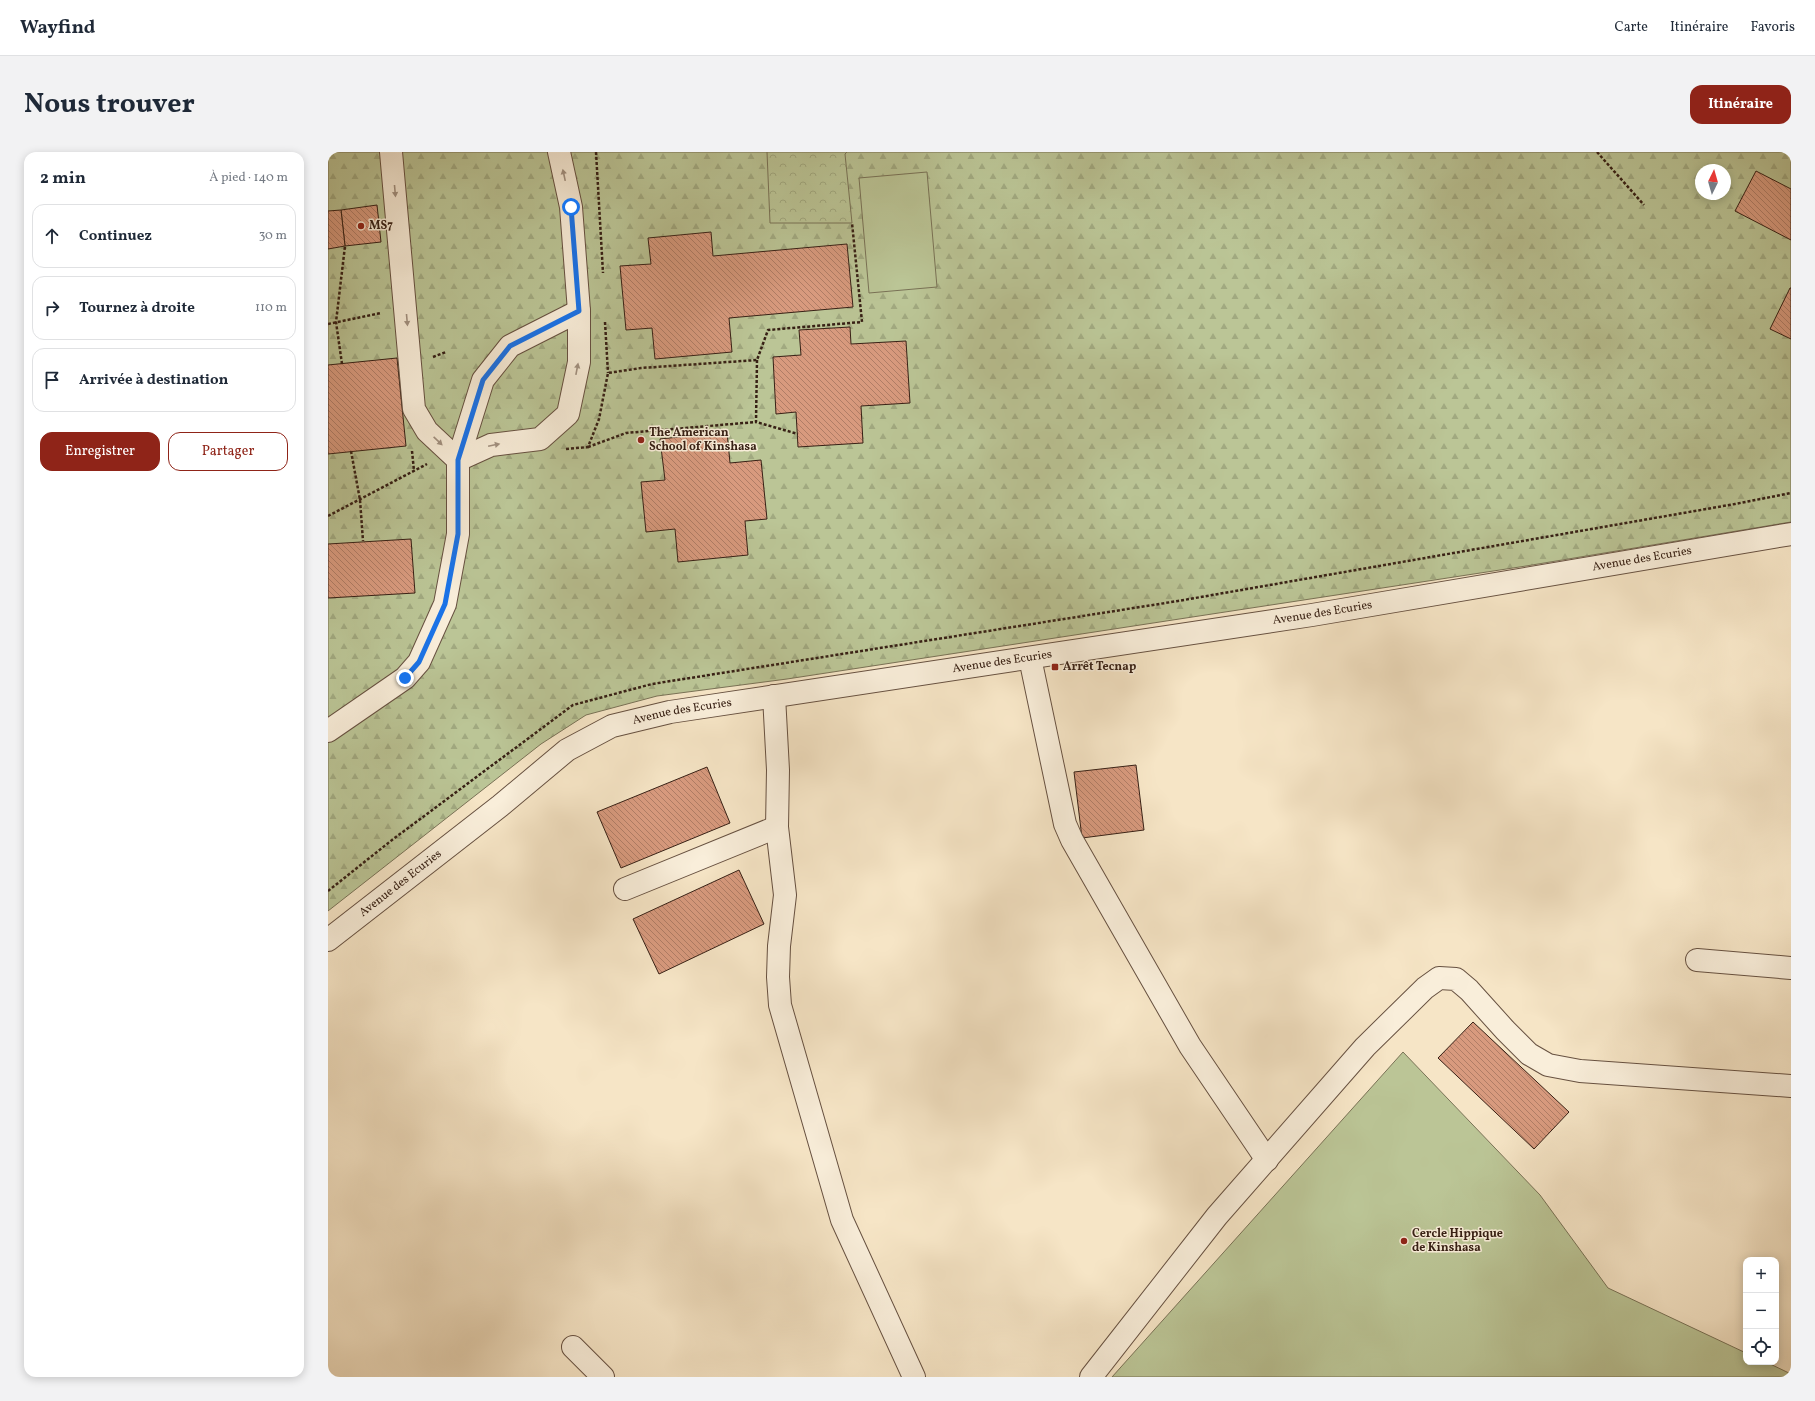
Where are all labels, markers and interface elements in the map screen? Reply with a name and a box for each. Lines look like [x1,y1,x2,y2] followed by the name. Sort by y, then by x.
[20,15,95,41] text: Wayfind
[1614,18,1648,37] text: Carte
[1670,18,1729,37] text: Itinéraire
[1751,18,1795,37] text: Favoris
[24,85,195,124] text: Nous trouver
[1690,85,1791,124] button: Itinéraire
[1695,164,1731,200] north arrow
[40,167,86,190] text: 2 min
[209,169,288,187] text: À pied · 140 m
[561,169,567,181] one-way arrow
[392,185,398,197] one-way arrow
[562,198,580,216] route start
[369,218,393,234] place label: MS7
[356,221,366,231] marker: MS7
[41,225,63,247] icon: ahead
[79,226,152,247] text: Continuez
[259,227,287,245] text: 30 m
[41,297,63,319] icon: right
[79,298,195,319] text: Tournez à droite
[255,299,287,317] text: 110 m
[404,314,411,326] one-way arrow
[575,362,581,375] one-way arrow
[41,369,63,391] icon: arrive
[79,370,228,391] text: Arrivée à destination
[649,425,757,455] place label: The American School of Kinshasa
[40,432,160,471] button: Enregistrer
[168,432,288,471] button: Partager
[636,435,646,445] marker: The American School of Kinshasa
[433,437,444,446] one-way arrow
[488,442,500,448] one-way arrow
[1591,543,1693,575] street label: Avenue des Ecuries
[1272,597,1373,629] street label: Avenue des Ecuries
[951,646,1053,677] street label: Avenue des Ecuries
[1063,659,1137,675] place label: Arrêt Tecnap
[1050,662,1060,672] marker: Arrêt Tecnap
[396,669,414,687] route end
[631,695,733,729] street label: Avenue des Ecuries
[356,846,445,921] street label: Avenue des Ecuries
[1412,1226,1503,1256] place label: Cercle Hippique de Kinshasa
[1399,1236,1409,1246] marker: Cercle Hippique de Kinshasa
[1743,1257,1779,1365] map controls
[1743,1257,1779,1293] button: +
[1743,1293,1779,1329] button: −
[1743,1329,1779,1365] button: locate

